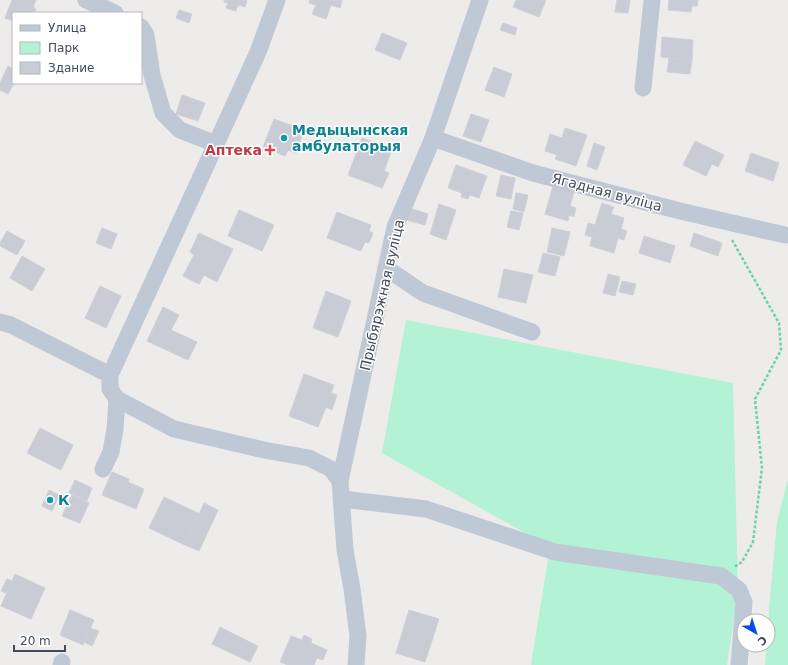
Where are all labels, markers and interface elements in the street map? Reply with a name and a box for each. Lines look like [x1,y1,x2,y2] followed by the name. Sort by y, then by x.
[12,12,142,84] legend
[48,21,86,35] text: Улица
[48,41,79,55] text: Парк
[48,61,94,75] text: Здание
[292,122,408,154] place label: Медыцынская амбулаторыя
[279,133,289,143] marker: Медыцынская амбулаторыя
[205,142,262,158] place label: Аптека
[265,145,275,155] marker: Аптека
[550,170,664,214] street label: Ягадная вуліца
[357,218,407,372] street label: Прыбярэжная вуліца
[58,492,70,508] place label: К
[45,495,55,505] marker: К
[736,613,776,653] north arrow
[14,627,65,653] scale bar
[755,633,769,648] text: С
[20,634,51,648] text: 20 m

